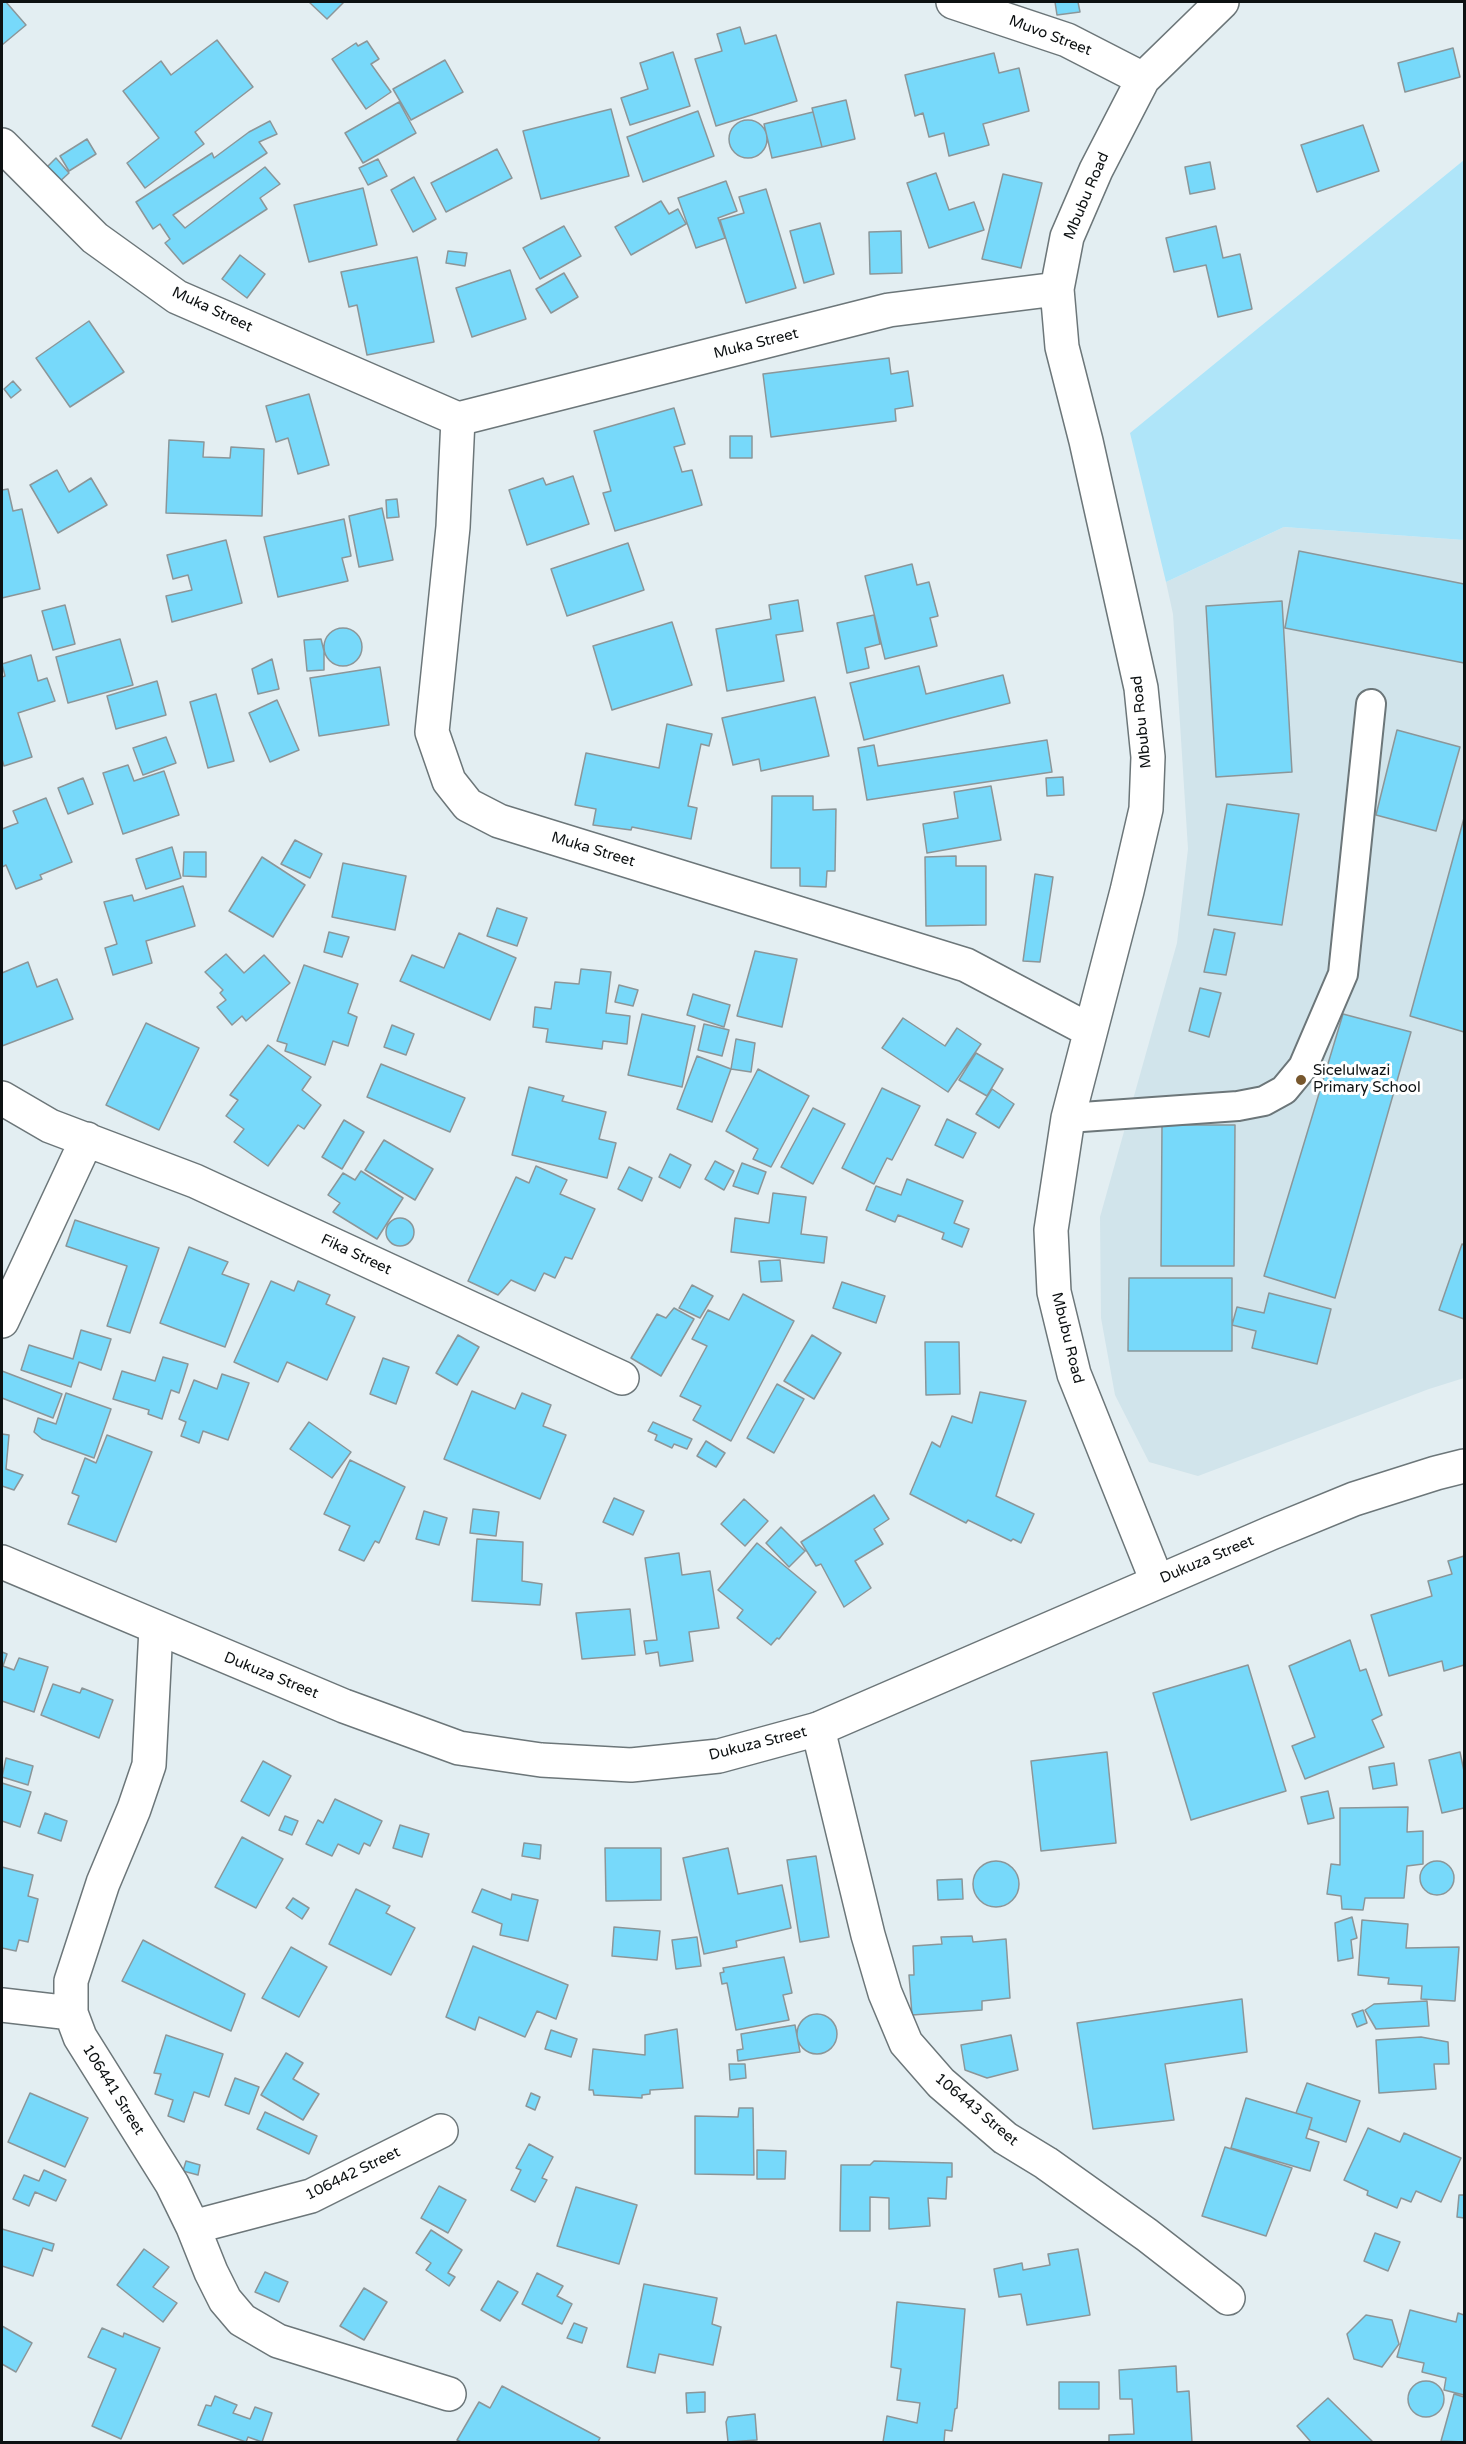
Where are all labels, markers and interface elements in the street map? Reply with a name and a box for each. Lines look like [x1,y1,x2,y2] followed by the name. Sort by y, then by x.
[1006,12,1094,60] street label: Muvo Street
[1061,150,1113,242] street label: Mbubu Road
[169,284,255,336] street label: Muka Street
[712,325,800,363] street label: Muka Street
[1128,675,1156,769] street label: Mbubu Road
[549,829,637,871] street label: Muka Street
[1313,1062,1421,1097] place label: Sicelulwazi Primary School
[1294,1073,1308,1087] marker: Sicelulwazi Primary School
[318,1231,394,1279] street label: Fika Street
[1047,1291,1087,1385] street label: Mbubu Road
[1157,1532,1257,1588] street label: Dukuza Street
[221,1649,321,1703] street label: Dukuza Street
[707,1723,809,1765] street label: Dukuza Street
[78,2041,148,2139] street label: 106441 Street
[931,2070,1021,2150] street label: 106443 Street
[303,2143,403,2205] street label: 106442 Street

